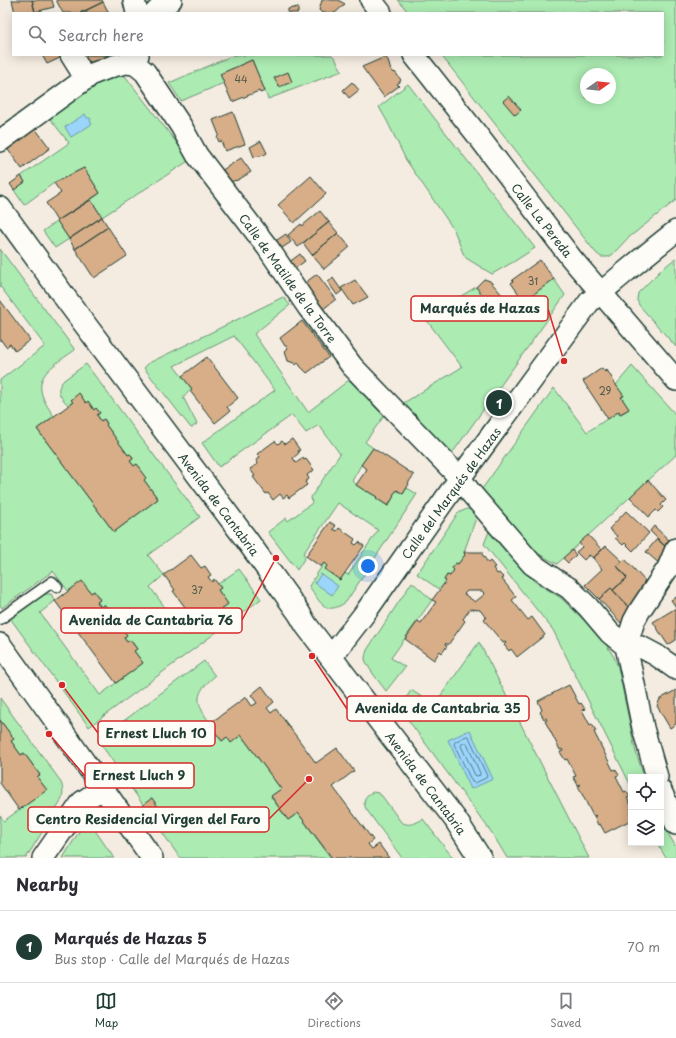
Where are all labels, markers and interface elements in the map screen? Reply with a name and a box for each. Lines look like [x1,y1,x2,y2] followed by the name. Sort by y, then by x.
[12,12,664,56] search box
[26,23,48,45] icon: search
[58,23,144,46] text: Search here
[580,68,616,104] north arrow
[234,71,248,86] house number: 44
[507,179,577,261] street label: Calle La Pereda
[235,210,341,346] street label: Calle de Matilde de la Torre
[528,273,538,288] house number: 31
[411,296,548,321] callout: Marqués de Hazas
[420,298,540,317] text: Marqués de Hazas
[599,383,612,398] house number: 29
[486,388,512,418] pin: 1
[397,423,505,563] street label: Calle del Marqués de Hazas
[174,449,264,560] street label: Avenida de Cantabria
[358,556,378,576] your location
[191,582,204,597] house number: 37
[61,608,242,633] callout: Avenida de Cantabria 76
[68,610,233,629] text: Avenida de Cantabria 76
[347,696,529,721] callout: Avenida de Cantabria 35
[354,698,521,717] text: Avenida de Cantabria 35
[98,721,215,746] callout: Ernest Lluch 10
[105,723,207,742] text: Ernest Lluch 10
[381,728,471,839] street label: Avenida de Cantabria
[85,763,194,788] callout: Ernest Lluch 9
[93,765,186,784] text: Ernest Lluch 9
[628,774,664,846] map controls
[628,774,664,810] button: locate
[28,807,269,832] callout: Centro Residencial Virgen del Faro
[36,809,261,828] text: Centro Residencial Virgen del Faro
[628,810,664,846] button: layers
[16,871,78,897] text: Nearby
[54,926,207,949] text: Marqués de Hazas 5
[26,937,32,956] text: 1
[627,937,660,956] text: 70 m
[54,949,290,968] text: Bus stop · Calle del Marqués de Hazas
[95,990,118,1031] tab: Map
[307,990,361,1031] tab: Directions
[550,990,581,1031] tab: Saved

